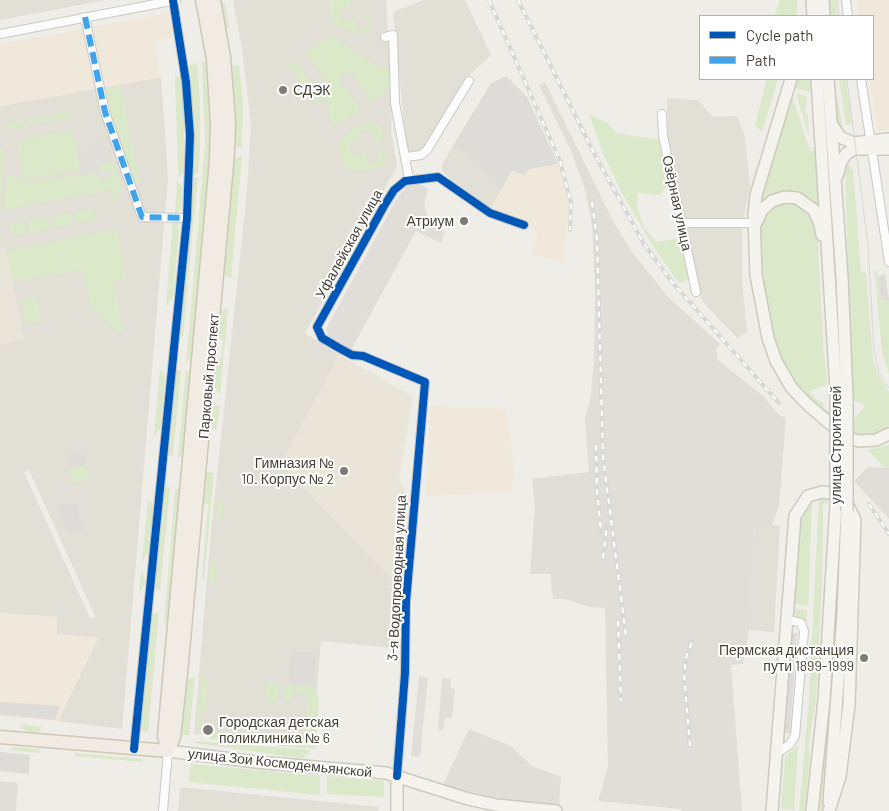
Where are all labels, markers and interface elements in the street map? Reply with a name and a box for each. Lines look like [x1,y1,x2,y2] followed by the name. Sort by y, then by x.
[699,15,874,80] legend
[746,26,813,44] text: Cycle path
[746,51,776,69] text: Path
[293,82,331,98] place label: СДЭК
[277,84,289,96] marker: СДЭК
[659,154,695,252] street label: Озёрная улица
[312,187,386,301] street label: Уфалейская улица
[406,213,454,229] place label: Атриум
[458,215,470,227] marker: Атриум
[195,312,223,440] street label: Парковый проспект
[828,386,844,504] street label: улица Строителей
[241,455,334,488] place label: Гимназия № 10. Корпус № 2
[338,465,350,477] marker: Гимназия № 10. Корпус № 2
[384,495,410,661] street label: 3-я Водопроводная улица
[719,642,854,674] place label: Пермская дистанция пути 1899-1999
[858,652,870,664] marker: Пермская дистанция пути 1899-1999
[219,714,339,746] place label: Городская детская поликлиника № 6
[201,723,215,737] marker: Городская детская поликлиника № 6
[187,745,373,781] street label: улица Зои Космодемьянской

